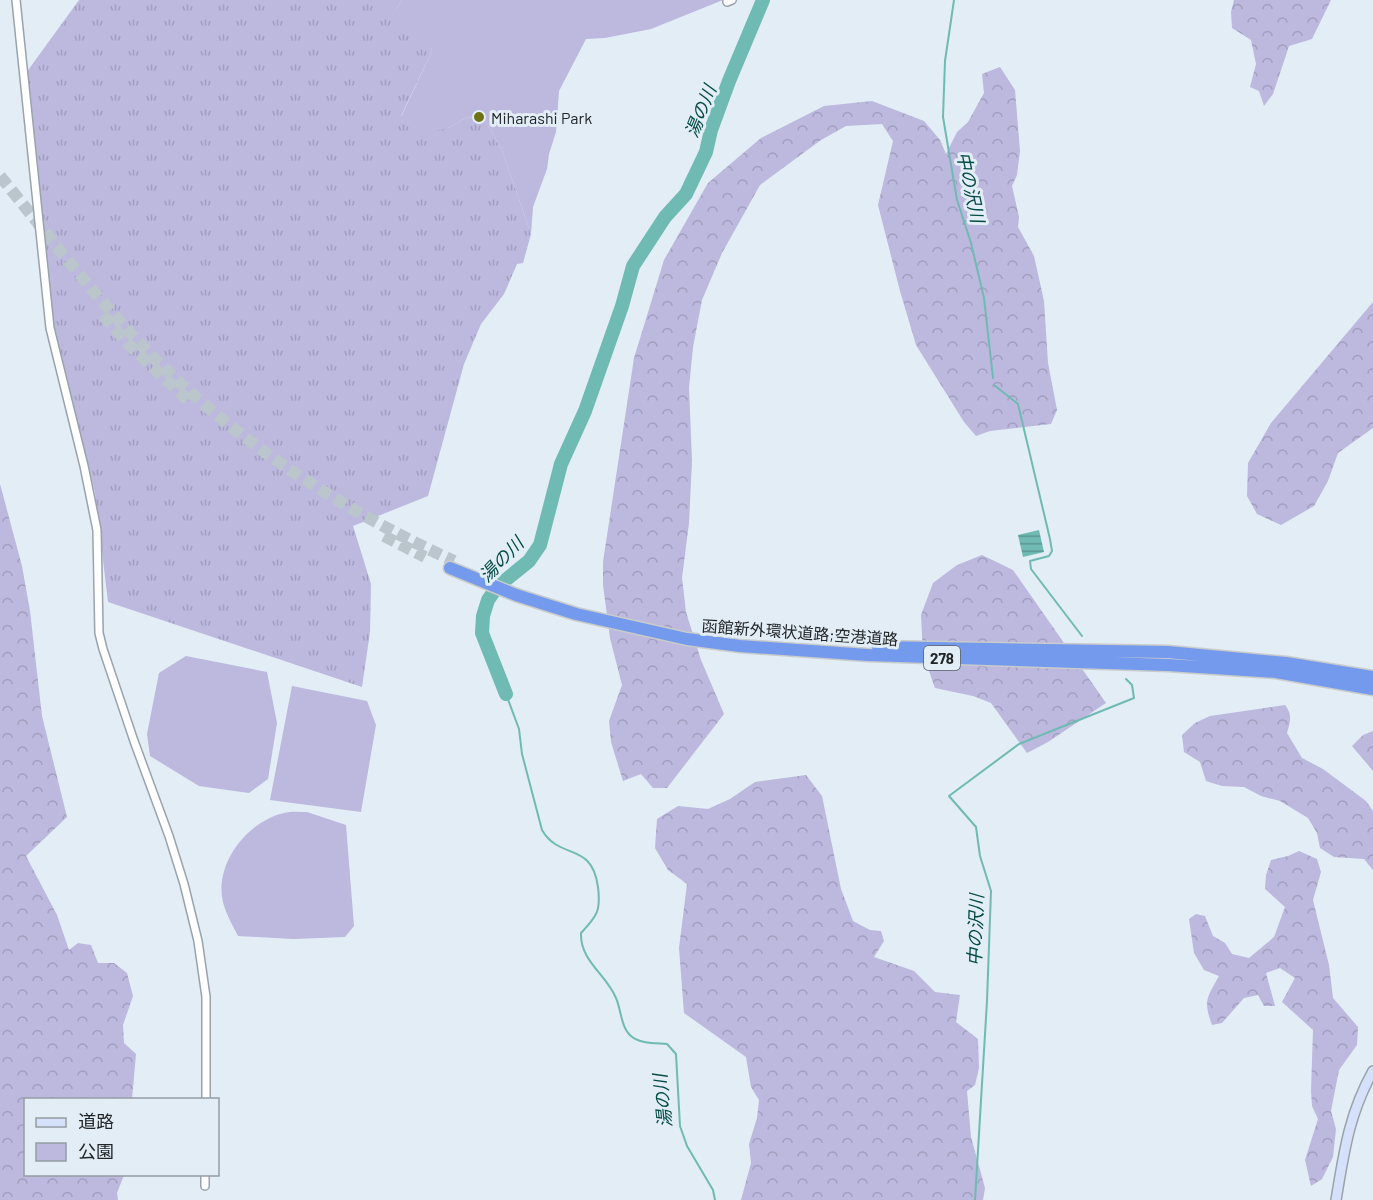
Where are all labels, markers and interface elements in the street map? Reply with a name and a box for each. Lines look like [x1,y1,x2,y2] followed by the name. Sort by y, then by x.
[680,80,721,140] water label: 湯の川
[491,108,592,127] place label: Miharashi Park
[472,110,486,124] marker: Miharashi Park
[953,149,990,226] water label: 中の沢川
[474,530,529,586] water label: 湯の川
[701,616,899,648] street label: 函館新外環状道路;空港道路
[924,646,960,670] road number: 278
[963,892,987,966] water label: 中の沢川
[648,1071,676,1129] water label: 湯の川
[24,1098,219,1176] legend
[78,1110,114,1132] text: 道路
[78,1140,114,1162] text: 公園

